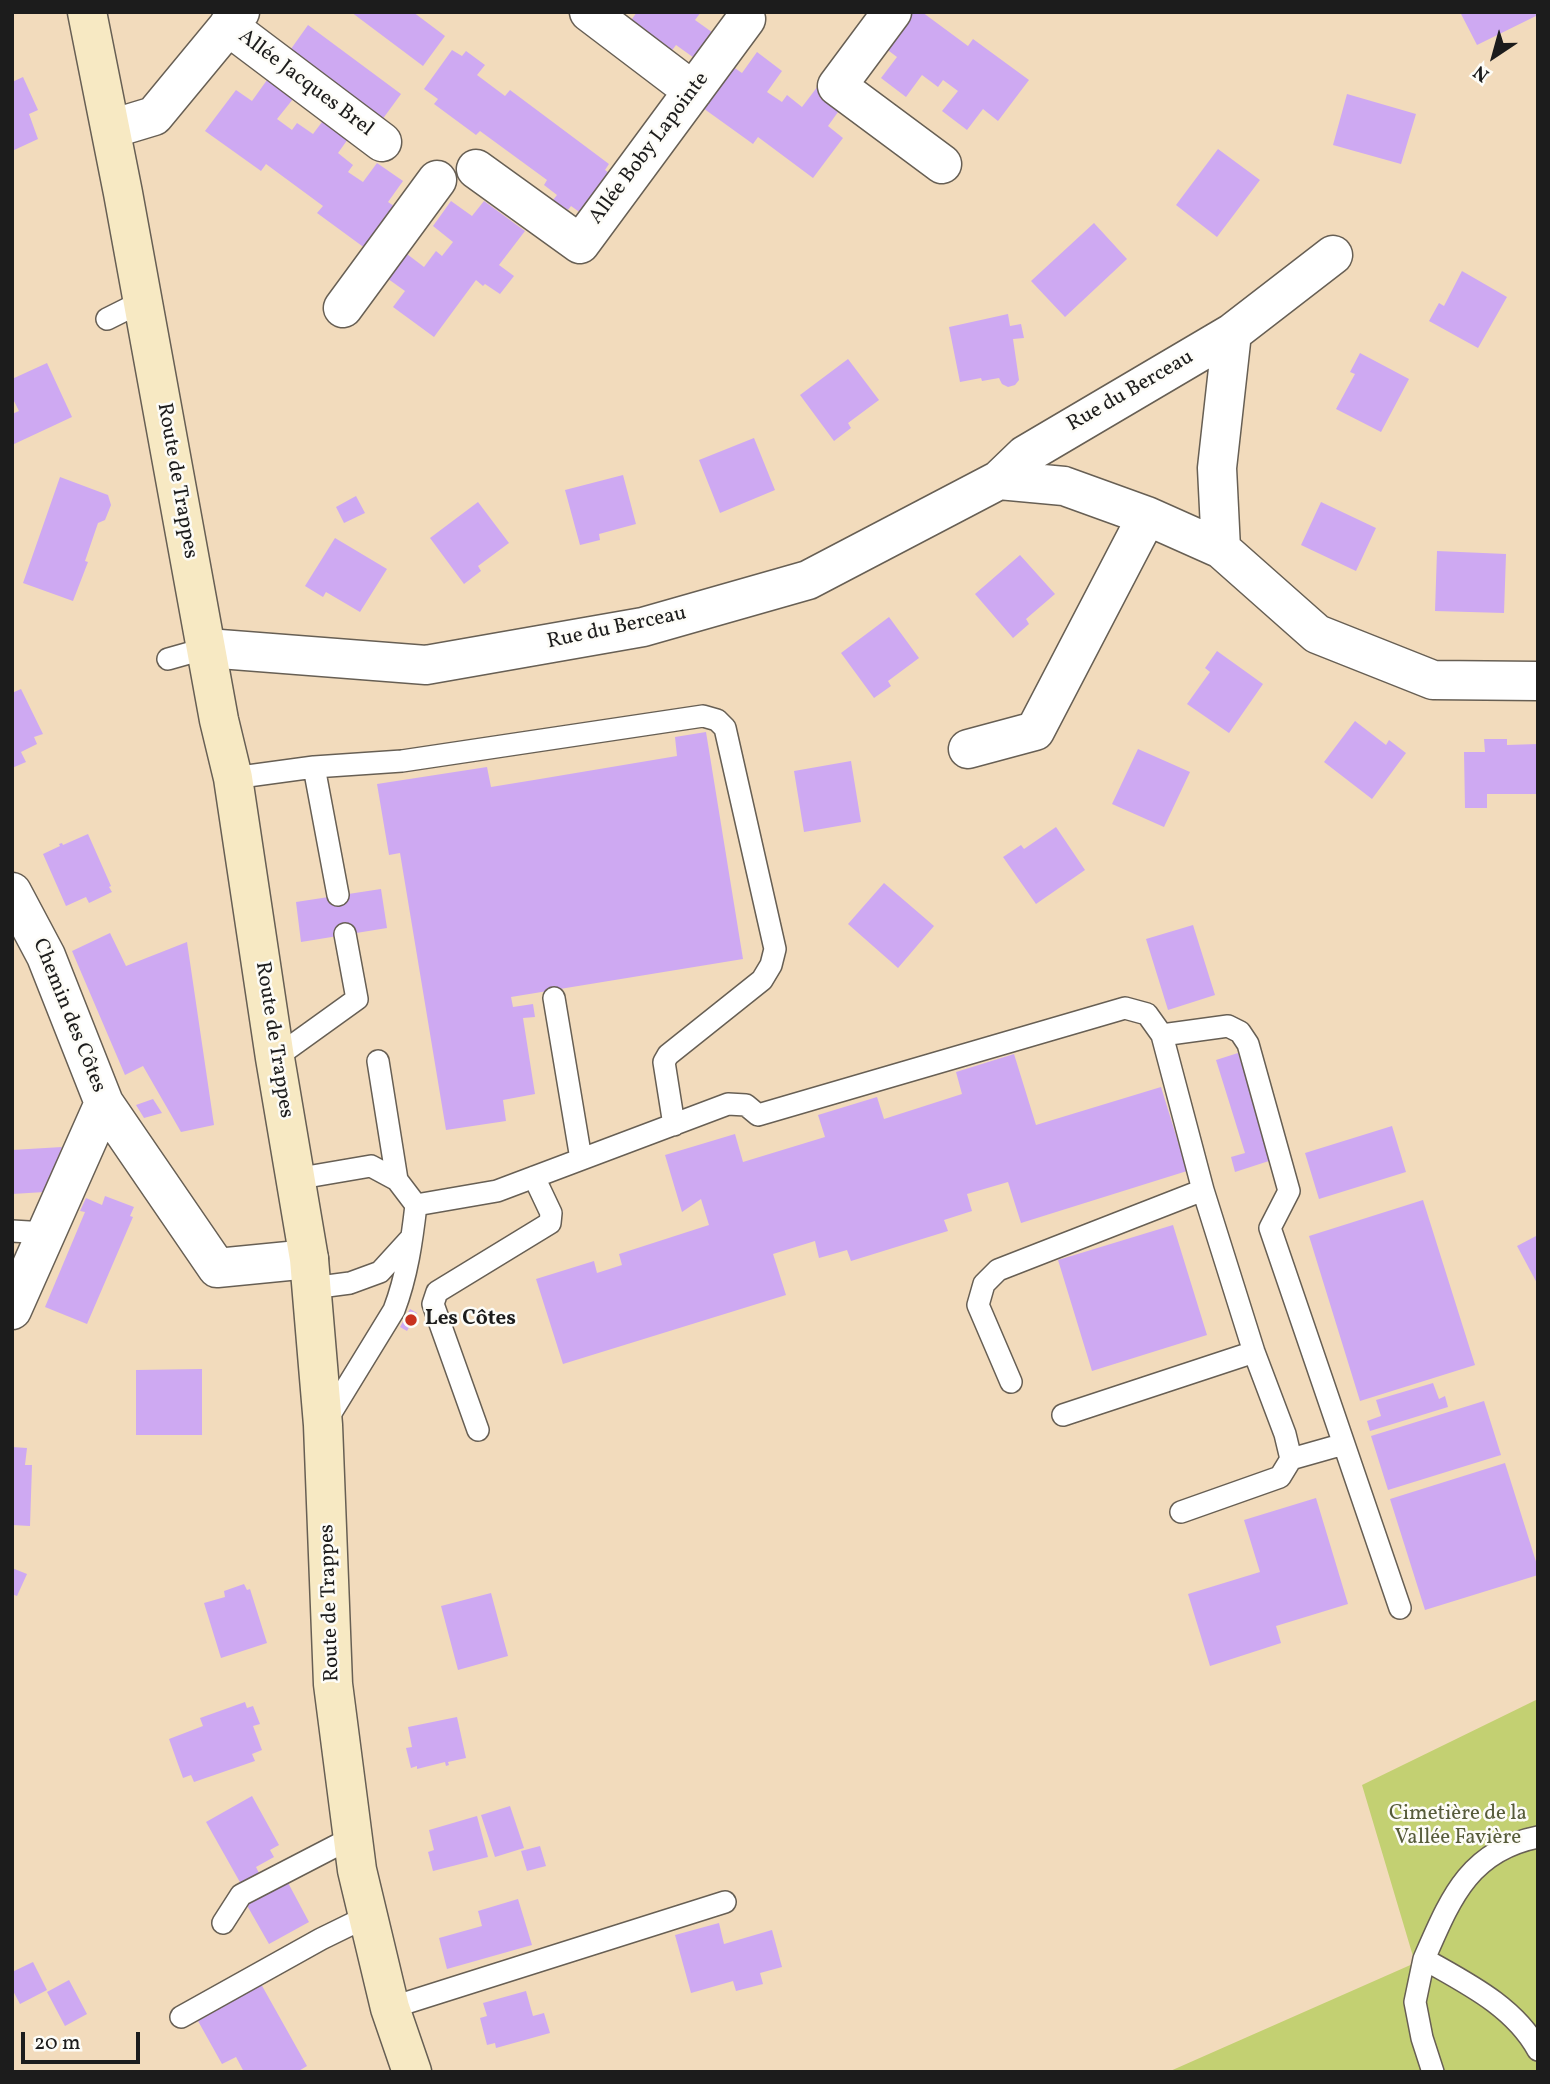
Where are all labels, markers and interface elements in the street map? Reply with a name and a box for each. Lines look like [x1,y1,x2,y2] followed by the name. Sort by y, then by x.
[1459,21,1529,91] north arrow
[232,25,378,143] street label: Allée Jacques Brel
[1468,58,1495,88] text: N
[585,68,715,230] street label: Allée Boby Lapointe
[1063,346,1199,438] street label: Rue du Berceau
[150,401,202,561] street label: Route de Trappes
[545,602,689,656] street label: Rue du Berceau
[26,935,110,1097] street label: Chemin des Côtes
[248,960,298,1120] street label: Route de Trappes
[425,1307,516,1333] place label: Les Côtes
[403,1312,419,1328] marker: Les Côtes
[316,1524,346,1682] street label: Route de Trappes
[1389,1802,1527,1852] park label: Cimetière de la Vallée Favière
[24,2018,144,2062] scale bar
[34,2029,80,2058] text: 20 m

